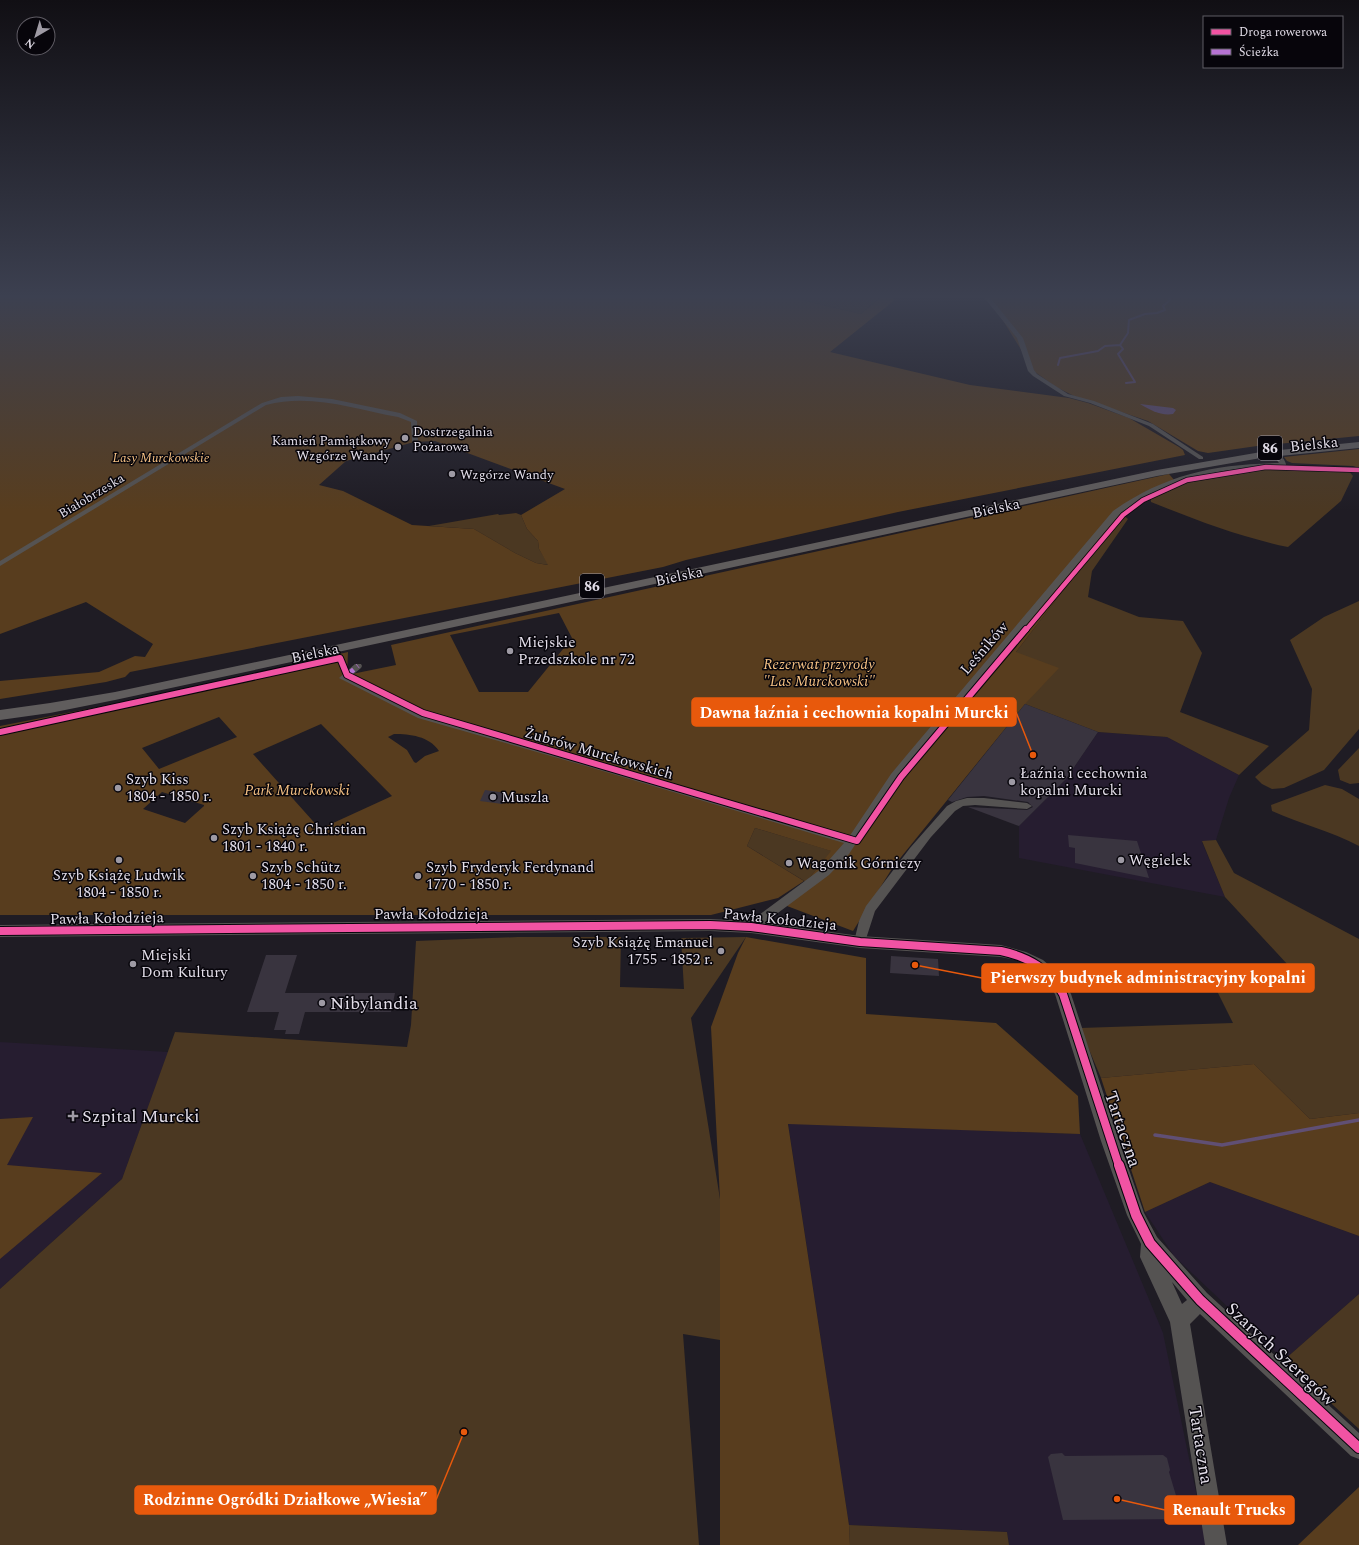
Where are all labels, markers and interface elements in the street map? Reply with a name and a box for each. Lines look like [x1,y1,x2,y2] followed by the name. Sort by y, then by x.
[16,16,56,56] north arrow
[1203,16,1343,68] legend
[1239,23,1327,42] text: Droga rowerowa
[21,34,39,53] text: N
[1239,43,1279,62] text: Ścieżka
[413,422,494,457] place label: Dostrzegalnia Pożarowa
[1289,430,1340,458] street label: Bielska
[272,431,391,466] place label: Kamień Pamiątkowy Wzgórze Wandy
[400,433,410,443] marker: Dostrzegalnia Pożarowa
[1258,436,1282,460] road number: 86
[393,442,403,452] marker: Kamień Pamiątkowy Wzgórze Wandy
[112,448,210,468] park label: Lasy Murckowskie
[460,465,554,485] place label: Wzgórze Wandy
[55,468,129,523] street label: Białobrzeska
[447,469,457,479] marker: Wzgórze Wandy
[970,492,1023,525] street label: Bielska
[653,560,706,593] street label: Bielska
[580,574,604,598] road number: 86
[955,616,1015,680] street label: Leśników
[518,631,635,671] place label: Miejskie Przedszkole nr 72
[289,637,342,670] street label: Bielska
[505,646,515,656] marker: Miejskie Przedszkole nr 72
[763,653,875,693] park label: Rezerwat przyrody "Las Murckowski"
[692,698,1016,726] callout: Dawna łaźnia i cechownia kopalni Murcki
[700,701,1008,725] text: Dawna łaźnia i cechownia kopalni Murcki
[522,721,676,786] street label: Żubrów Murckowskich
[1020,762,1148,802] place label: Łaźnia i cechownia kopalni Murcki
[126,768,212,808] place label: Szyb Kiss 1804 - 1850 r.
[1007,777,1017,787] marker: Łaźnia i cechownia kopalni Murcki
[244,779,350,802] park label: Park Murckowski
[113,783,123,793] marker: Szyb Kiss 1804 - 1850 r.
[501,786,550,809] place label: Muszla
[488,792,498,802] marker: Muszla
[222,818,367,858] place label: Szyb Książę Christian 1801 - 1840 r.
[209,833,219,843] marker: Szyb Książę Christian 1801 - 1840 r.
[1129,849,1191,872] place label: Węgielek
[797,852,922,875] place label: Wagonik Górniczy
[114,855,124,865] marker: Szyb Książę Ludwik 1804 - 1850 r.
[1116,855,1126,865] marker: Węgielek
[261,856,347,896] place label: Szyb Schütz 1804 - 1850 r.
[426,856,594,896] place label: Szyb Fryderyk Ferdynand 1770 - 1850 r.
[784,858,794,868] marker: Wagonik Górniczy
[53,864,185,904] place label: Szyb Książę Ludwik 1804 - 1850 r.
[248,871,258,881] marker: Szyb Schütz 1804 - 1850 r.
[413,871,423,881] marker: Szyb Fryderyk Ferdynand 1770 - 1850 r.
[722,902,839,937] street label: Pawła Kołodzieja
[374,903,489,926] street label: Pawła Kołodzieja
[50,906,165,931] street label: Pawła Kołodzieja
[573,931,713,971] place label: Szyb Książę Emanuel 1755 - 1852 r.
[141,944,228,984] place label: Miejski Dom Kultury
[716,946,726,956] marker: Szyb Książę Emanuel 1755 - 1852 r.
[128,959,138,969] marker: Miejski Dom Kultury
[982,964,1314,992] callout: Pierwszy budynek administracyjny kopalni
[990,966,1306,990] text: Pierwszy budynek administracyjny kopalni
[330,990,418,1017] place label: Nibylandia
[317,998,327,1008] marker: Nibylandia
[1097,1087,1148,1171] street label: Tartaczna
[82,1103,200,1130] place label: Szpital Murcki
[67,1110,79,1122] marker: Szpital Murcki
[1219,1296,1342,1413] street label: Szarych Szeregów
[1181,1404,1220,1486] street label: Tartaczna
[135,1486,436,1514] callout: Rodzinne Ogródki Działkowe „Wiesia”
[143,1488,427,1512] text: Rodzinne Ogródki Działkowe „Wiesia”
[1165,1496,1294,1524] callout: Renault Trucks
[1172,1498,1286,1522] text: Renault Trucks

